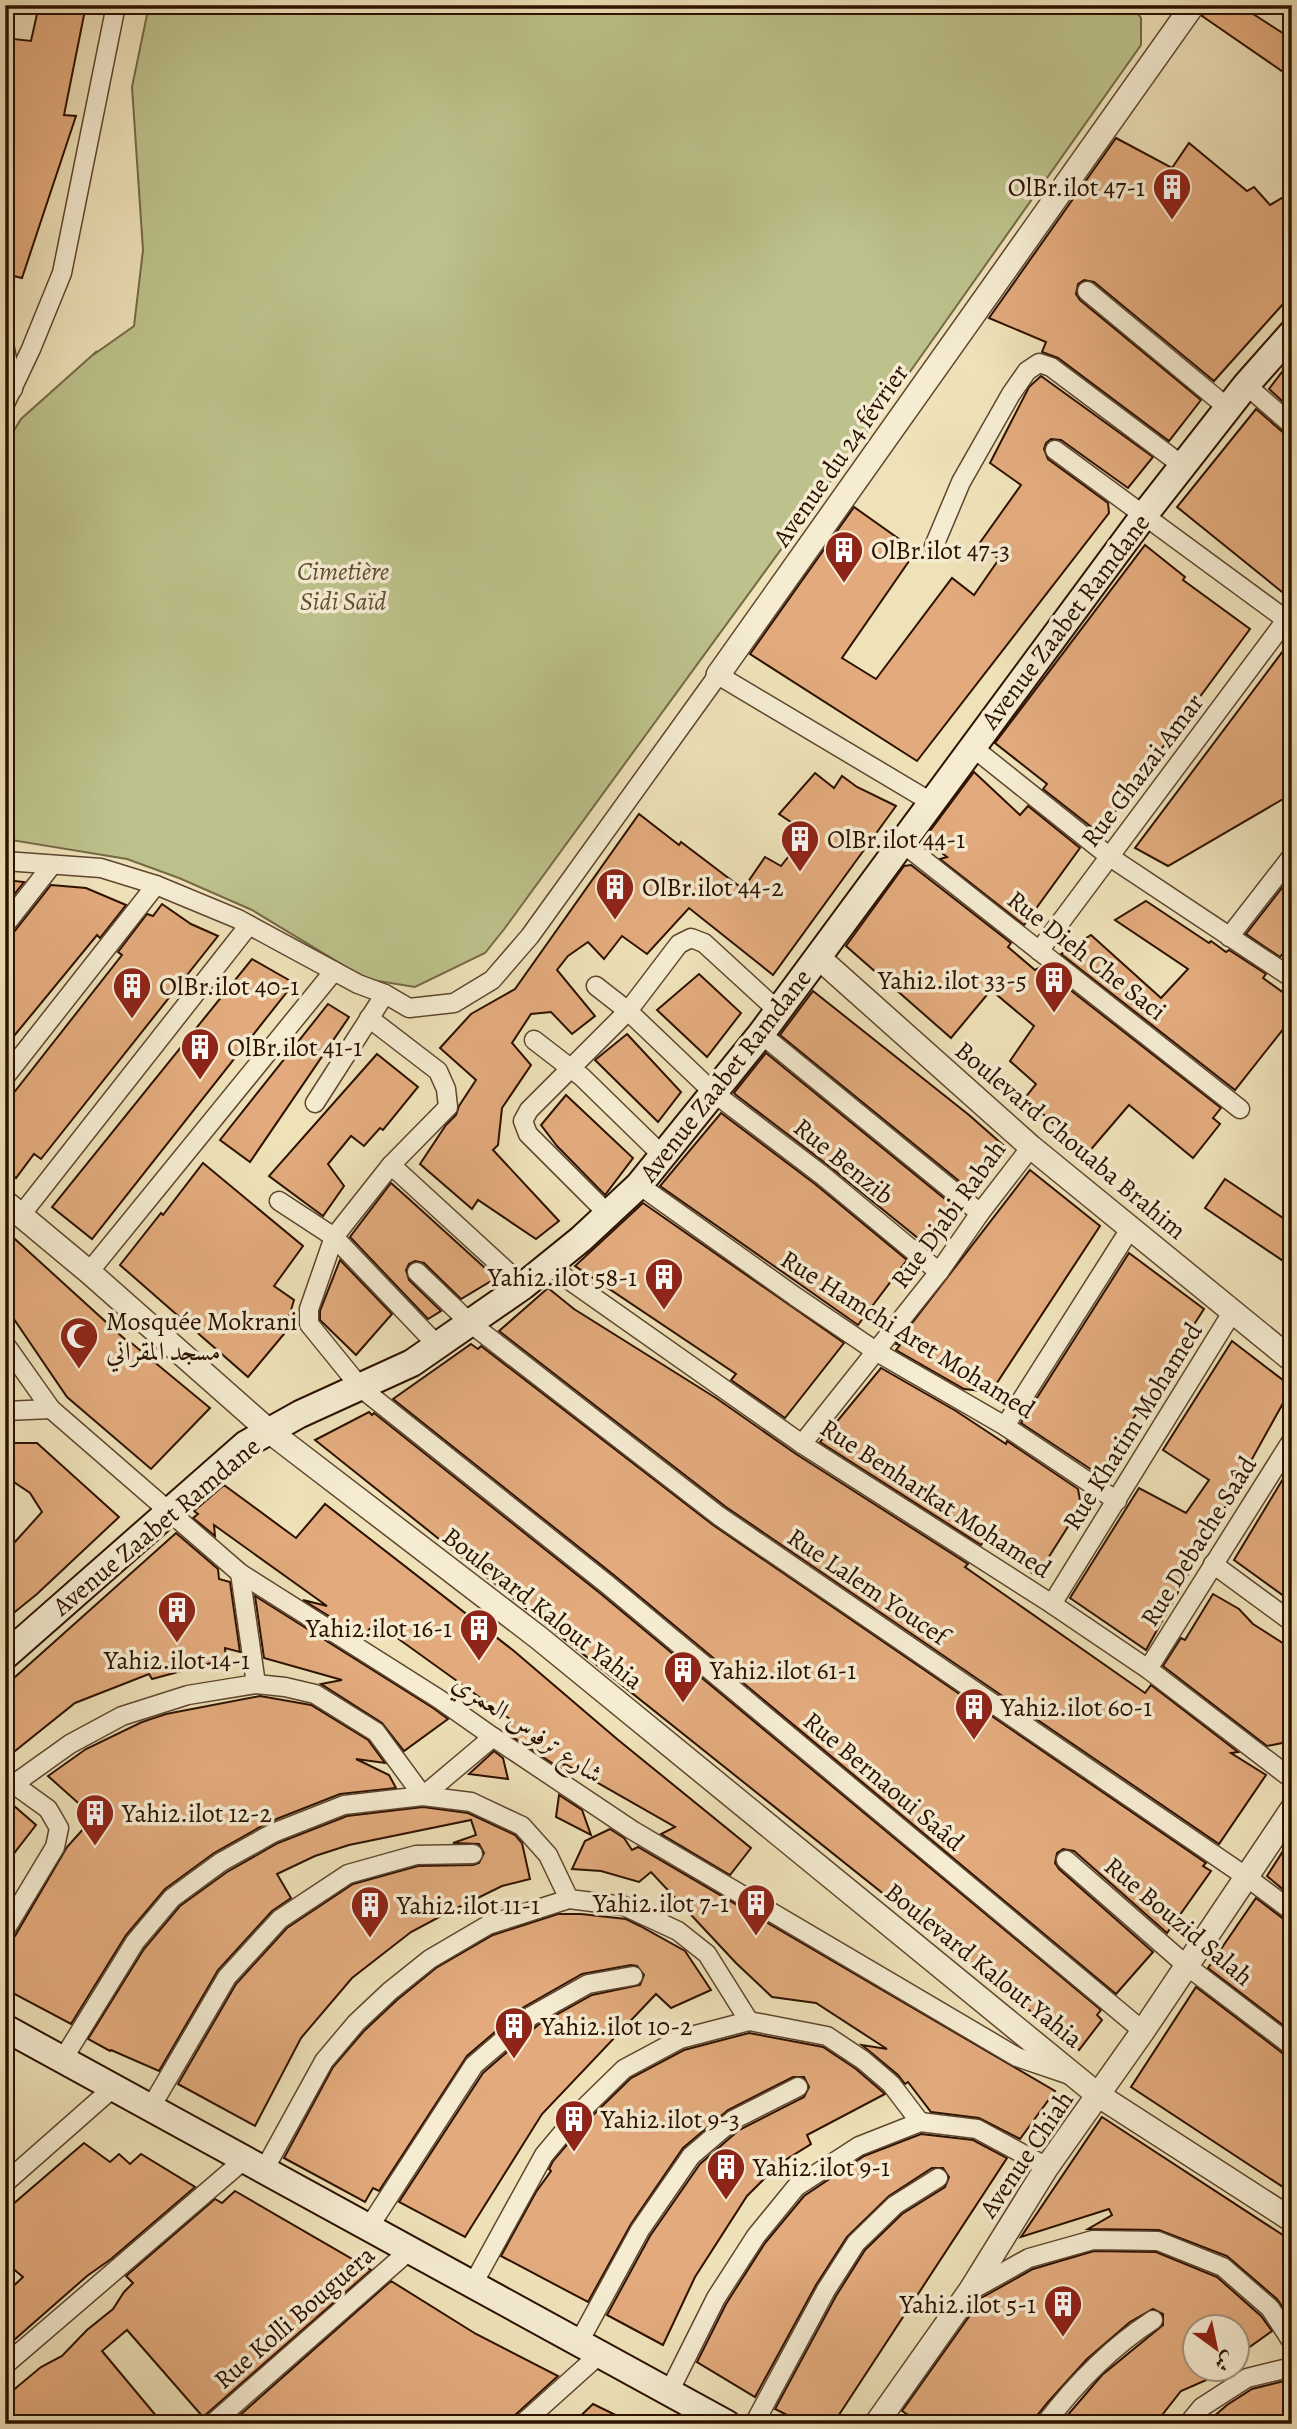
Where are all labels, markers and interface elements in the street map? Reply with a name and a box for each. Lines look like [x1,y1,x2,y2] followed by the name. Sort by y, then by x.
[1151,166,1193,221] building icon: OlBr.ilot 47-1
[1008,170,1145,205] place label: OlBr.ilot 47-1
[764,357,916,554] street label: Avenue du 24 février
[972,506,1158,737] street label: Avenue Zaabet Ramdane
[823,529,865,584] building icon: OlBr.ilot 47-3
[871,533,1010,568] place label: OlBr.ilot 47-3
[297,554,389,619] park label: Cimetière Sidi Saïd
[1073,686,1212,854] street label: Rue Ghazai Amar
[779,818,821,873] building icon: OlBr.ilot 44-1
[827,822,965,857] place label: OlBr.ilot 44-1
[594,866,636,921] building icon: OlBr.ilot 44-2
[642,870,784,905] place label: OlBr.ilot 44-2
[1000,882,1173,1029] street label: Rue Dieh Che Saci
[1033,959,1075,1014] building icon: Yahi2.ilot 33-5
[631,962,820,1190] street label: Avenue Zaabet Ramdane
[877,963,1027,998] place label: Yahi2.ilot 33-5
[111,965,153,1020] building icon: OlBr.ilot 40-1
[159,969,299,1004] place label: OlBr.ilot 40-1
[179,1026,221,1081] building icon: OlBr.ilot 41-1
[227,1030,362,1065] place label: OlBr.ilot 41-1
[948,1033,1194,1248] street label: Boulevard Chouaba Brahim
[786,1110,901,1213] street label: Rue Benzib
[883,1133,1014,1295] street label: Rue Djabi Rabah
[774,1242,1042,1427] street label: Rue Hamchi Aret Mohamed
[643,1256,685,1311] building icon: Yahi2.ilot 58-1
[487,1260,637,1295] place label: Yahi2.ilot 58-1
[106,1304,298,1373] place label: Mosquée Mokrani مسجد المقراني
[58,1315,100,1370] mosque icon: Mosquée Mokrani مسجد المقراني
[1054,1316,1211,1537] street label: Rue Khatim Mohamed
[813,1410,1058,1586] street label: Rue Benharkat Mohamed
[44,1429,268,1624] street label: Avenue Zaabet Ramdane
[1132,1450,1265,1633] street label: Rue Debache Saâd
[435,1519,650,1698] street label: Boulevard Kalout Yahia
[780,1520,958,1655] street label: Rue Lalem Youcef
[156,1589,198,1644] building icon: Yahi2.ilot 14-1
[458,1607,500,1662] building icon: Yahi2.ilot 16-1
[305,1611,452,1646] place label: Yahi2.ilot 16-1
[103,1643,250,1678] place label: Yahi2.ilot 14-1
[662,1649,704,1704] building icon: Yahi2.ilot 61-1
[709,1653,856,1688] place label: Yahi2.ilot 61-1
[443,1665,610,1795] street label: شارع ترفوس العمري
[953,1686,995,1741] building icon: Yahi2.ilot 60-1
[1000,1690,1152,1725] place label: Yahi2.ilot 60-1
[796,1704,972,1859] street label: Rue Bernaoui Saâd
[74,1792,116,1847] building icon: Yahi2.ilot 12-2
[121,1796,272,1831] place label: Yahi2.ilot 12-2
[1097,1849,1261,1994] street label: Rue Bouzid Salah
[877,1875,1090,2056] street label: Boulevard Kalout Yahia
[735,1882,777,1937] building icon: Yahi2.ilot 7-1
[349,1884,391,1939] building icon: Yahi2.ilot 11-1
[592,1886,729,1921] place label: Yahi2.ilot 7-1
[396,1888,540,1923] place label: Yahi2.ilot 11-1
[493,2005,535,2060] building icon: Yahi2.ilot 10-2
[540,2009,692,2044] place label: Yahi2.ilot 10-2
[971,2084,1082,2225] street label: Avenue Chiah
[553,2098,595,2153] building icon: Yahi2.ilot 9-3
[600,2102,740,2137] place label: Yahi2.ilot 9-3
[705,2146,747,2201] building icon: Yahi2.ilot 9-1
[752,2150,890,2185] place label: Yahi2.ilot 9-1
[206,2238,382,2397] street label: Rue Kolli Bouguera
[1042,2283,1084,2338] building icon: Yahi2.ilot 5-1
[899,2287,1036,2322] place label: Yahi2.ilot 5-1
[1182,2314,1252,2384] north arrow
[1210,2345,1240,2377] text: ش

